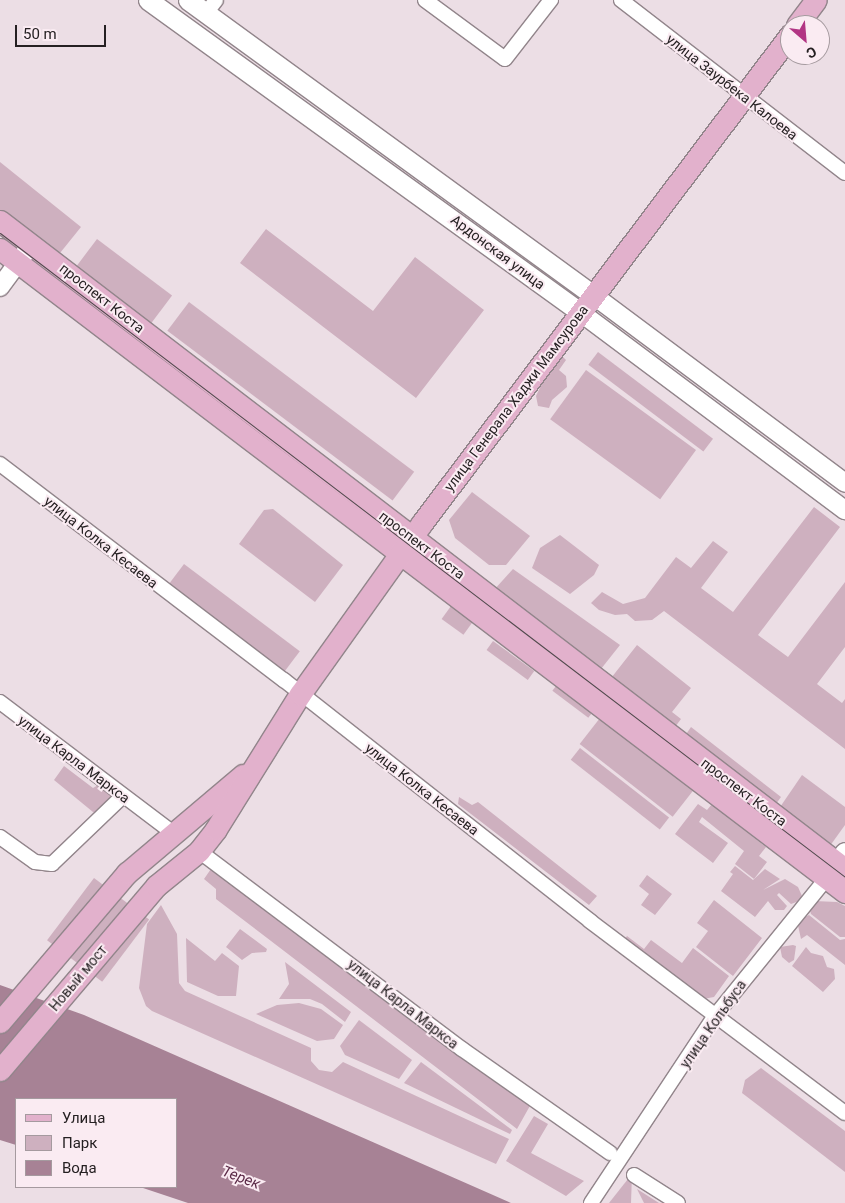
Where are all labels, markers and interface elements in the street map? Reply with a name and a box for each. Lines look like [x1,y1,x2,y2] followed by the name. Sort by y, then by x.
[18,15,109,47] scale bar
[780,15,830,65] north arrow
[23,25,57,43] text: 50 m
[663,31,801,143] street label: улица Заурбека Калоева
[804,43,819,62] text: С
[448,211,548,293] street label: Ардонская улица
[56,260,148,336] street label: проспект Коста
[440,302,592,494] street label: улица Генерала Хаджи Мамсурова
[41,492,161,592] street label: улица Колка Кесаева
[376,507,468,583] street label: проспект Коста
[15,711,133,807] street label: улица Карла Маркса
[362,739,482,839] street label: улица Колка Кесаева
[698,754,790,830] street label: проспект Коста
[46,942,110,1014] street label: Новый мост
[344,956,462,1052] street label: улица Карла Маркса
[676,977,750,1071] street label: улица Кольбуса
[15,1098,178,1188] legend
[62,1109,105,1127] text: Улица
[62,1134,97,1152] text: Парк
[62,1159,97,1177] text: Вода
[219,1163,263,1193] water label: Терек

